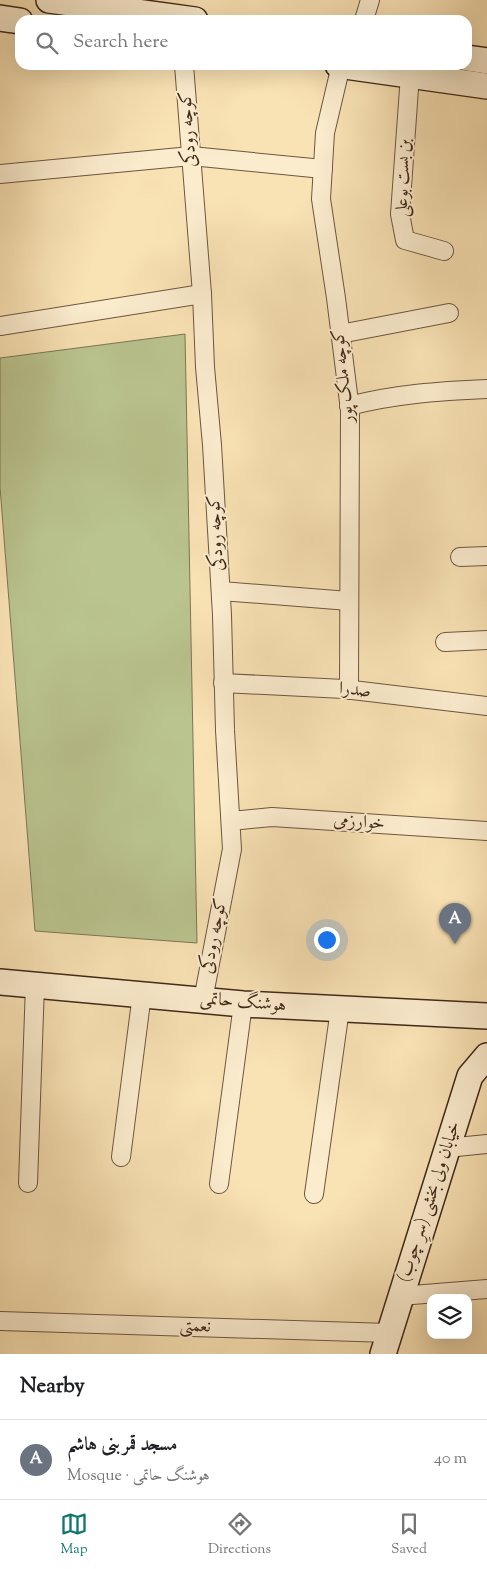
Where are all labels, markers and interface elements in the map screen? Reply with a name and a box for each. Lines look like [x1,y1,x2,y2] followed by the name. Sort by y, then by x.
[15,15,472,70] search box
[33,29,61,57] icon: search
[73,29,168,56] text: Search here
[172,90,205,168] street label: کوچه رودکی
[390,138,418,218] street label: بن بست بوعلی
[326,328,362,426] street label: کوچه ملک پور
[201,494,232,572] street label: کوچه رودکی
[338,676,372,706] street label: صدرا
[332,808,386,838] street label: خوارزمی
[194,896,235,976] street label: کوچه رودکی
[439,903,471,944] pin: A
[314,927,340,953] your location
[199,985,287,1020] street label: هوشنگ حاتمی
[392,1118,468,1286] street label: خیابان ولی بخشی (سرِ چوب)
[427,1294,472,1339] map controls
[427,1294,472,1339] button: layers
[179,1313,211,1341] street label: نعمتی
[20,1372,85,1402] text: Nearby
[67,1432,177,1459] text: مسجد قمربنی هاشم
[30,1448,43,1471] text: A
[434,1448,467,1471] text: 40 m
[67,1465,210,1488] text: Mosque · هوشنگ حاتمی
[60,1510,88,1560] tab: Map
[208,1510,271,1560] tab: Directions
[391,1510,427,1560] tab: Saved

